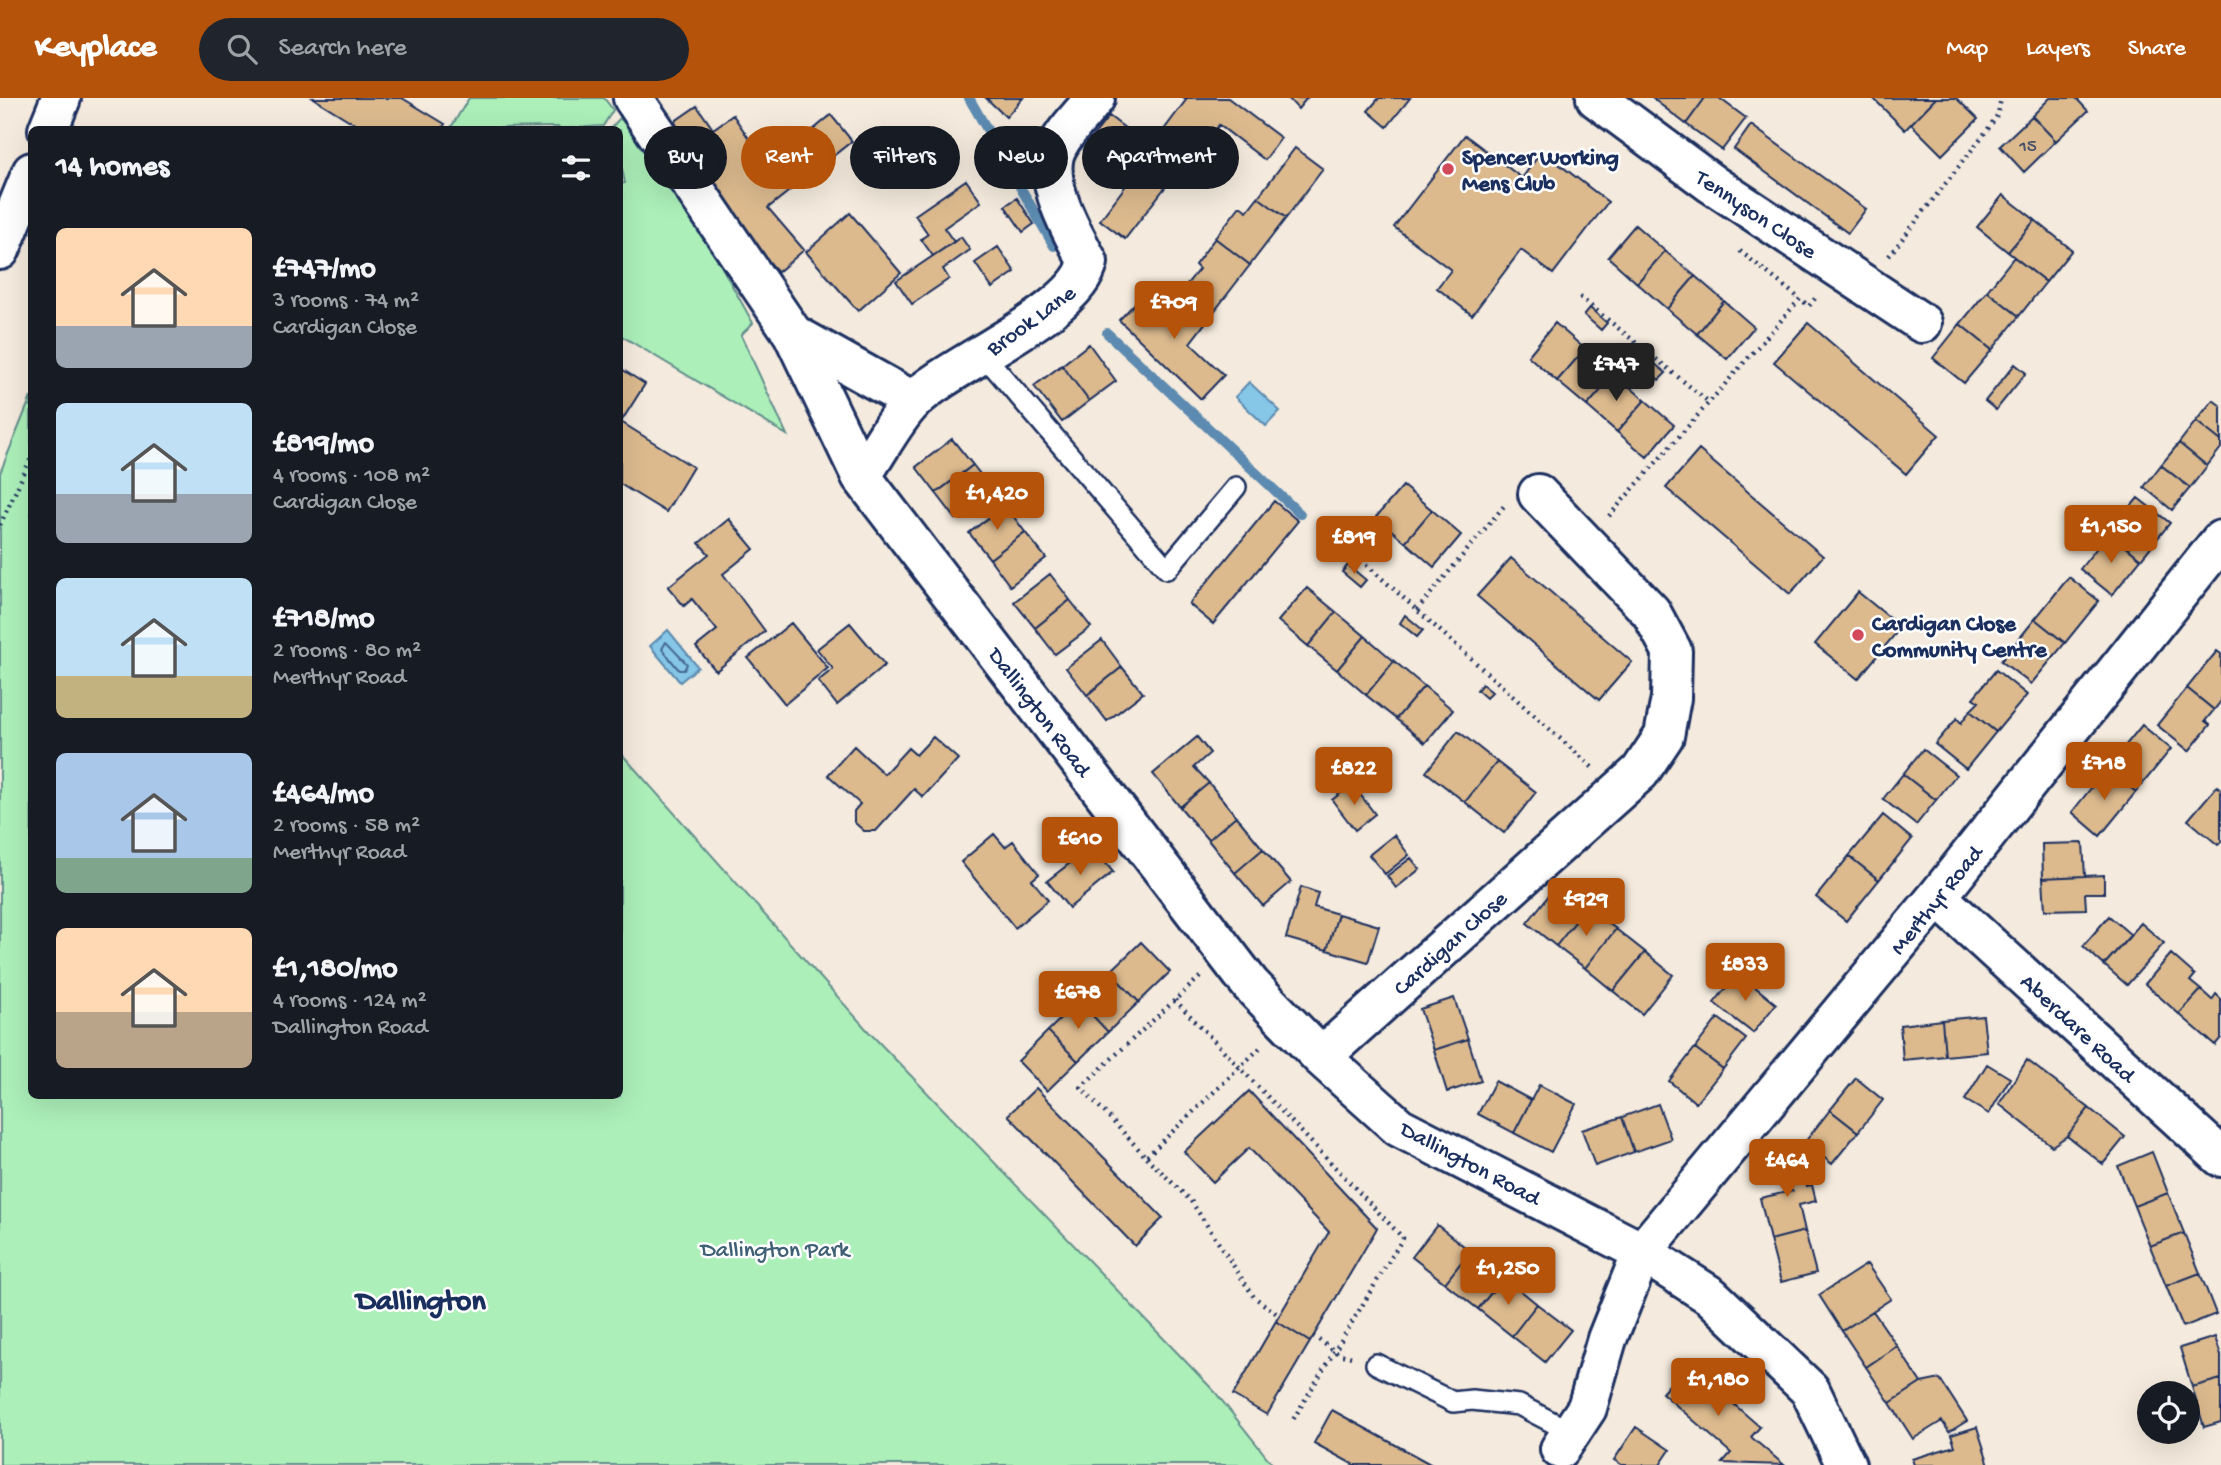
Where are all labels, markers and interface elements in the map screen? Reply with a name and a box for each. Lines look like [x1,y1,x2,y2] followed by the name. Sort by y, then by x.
[199,18,689,81] search box
[35,30,157,68] text: Keyplace
[223,30,261,68] icon: search
[279,34,407,65] text: Search here
[1946,35,1988,64] text: Map
[2026,35,2090,64] text: Layers
[2128,35,2186,64] text: Share
[644,126,727,189] chip: Buy
[741,126,836,189] chip: Rent
[850,126,960,189] chip: Filters
[974,126,1068,189] chip: New
[1082,126,1239,189] chip: Apartment
[2018,136,2037,159] house number: 15
[1462,146,1619,199] place label: Spencer Working Mens Club
[557,149,595,187] icon: filters
[56,151,169,186] text: 14 homes
[1440,161,1456,177] marker: Spencer Working Mens Club
[1688,164,1822,267] street label: Tennyson Close
[273,253,376,288] text: £747/mo
[112,256,196,340] icon: home
[981,280,1083,364] street label: Brook Lane
[1133,282,1215,341] pin: £709
[273,288,419,315] text: 3 rooms · 74 m²
[1151,290,1197,317] text: £709
[273,315,417,342] text: Cardigan Close
[1575,344,1657,403] pin: £747
[1593,352,1639,379] text: £747
[273,428,374,463] text: £819/mo
[112,431,196,515] icon: home
[273,463,430,490] text: 4 rooms · 108 m²
[940,472,1054,532] pin: £1,420
[966,481,1028,508] text: £1,420
[273,490,417,517] text: Cardigan Close
[2054,505,2168,565] pin: £1,150
[2080,514,2142,541] text: £1,150
[1313,517,1395,576] pin: £819
[1332,525,1376,552] text: £819
[273,603,375,638] text: £718/mo
[112,606,196,690] icon: home
[1872,612,2048,665] place label: Cardigan Close Community Centre
[1850,627,1866,643] marker: Cardigan Close Community Centre
[273,638,421,665] text: 2 rooms · 80 m²
[980,642,1096,784] street label: Dallington Road
[273,665,406,692] text: Merthyr Road
[2063,742,2145,802] pin: £718
[1313,748,1395,807] pin: £822
[2082,751,2126,778] text: £718
[1331,756,1377,783] text: £822
[273,778,374,813] text: £464/mo
[112,781,196,865] icon: home
[273,813,420,840] text: 2 rooms · 58 m²
[1039,818,1121,877] pin: £610
[1058,826,1102,853] text: £610
[273,840,406,867] text: Merthyr Road
[1885,840,1991,961] street label: Merthyr Road
[1545,878,1627,938] pin: £929
[1389,886,1515,1003] street label: Cardigan Close
[1564,887,1608,914] text: £929
[1704,944,1786,1003] pin: £833
[1722,952,1768,979] text: £833
[273,953,398,988] text: £1,180/mo
[112,956,196,1040] icon: home
[2013,969,2141,1091] street label: Aberdare Road
[1037,972,1119,1031] pin: £678
[1055,980,1101,1007] text: £678
[273,988,427,1015] text: 4 rooms · 124 m²
[273,1015,428,1042] text: Dallington Road
[1393,1116,1545,1214] street label: Dallington Road
[1746,1140,1828,1199] pin: £464
[1765,1148,1809,1175] text: £464
[699,1238,852,1265] park label: Dallington Park
[1451,1248,1565,1307] pin: £1,250
[1476,1256,1540,1283] text: £1,250
[353,1286,486,1321] district label: Dallington
[1661,1358,1775,1418] pin: £1,180
[1687,1367,1749,1394] text: £1,180
[2137,1381,2200,1444] map controls
[2137,1381,2200,1444] button: locate

